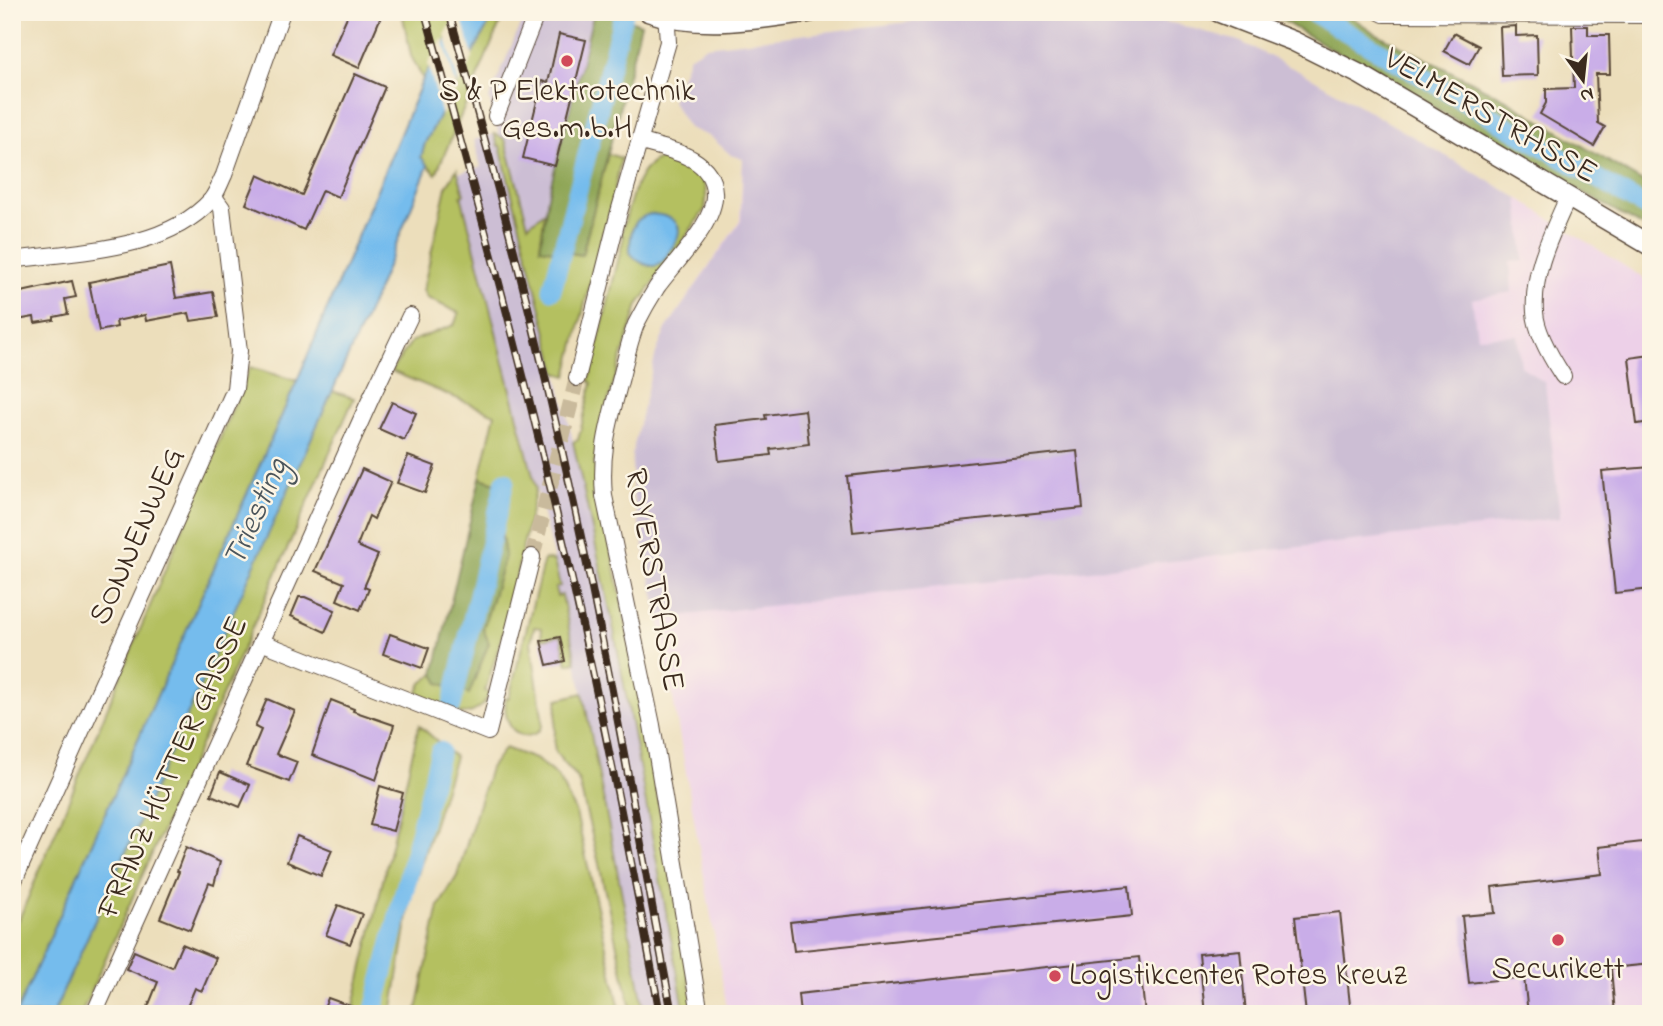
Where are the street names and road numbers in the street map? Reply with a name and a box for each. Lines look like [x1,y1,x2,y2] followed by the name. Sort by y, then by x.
[1374,36,1605,197] street label: VELMERSTRASSE
[78,441,198,633] street label: SONNENWEG
[610,465,696,695] street label: ROYERSTRASSE
[86,609,262,928] street label: FRANZ HÜTTER GASSE

